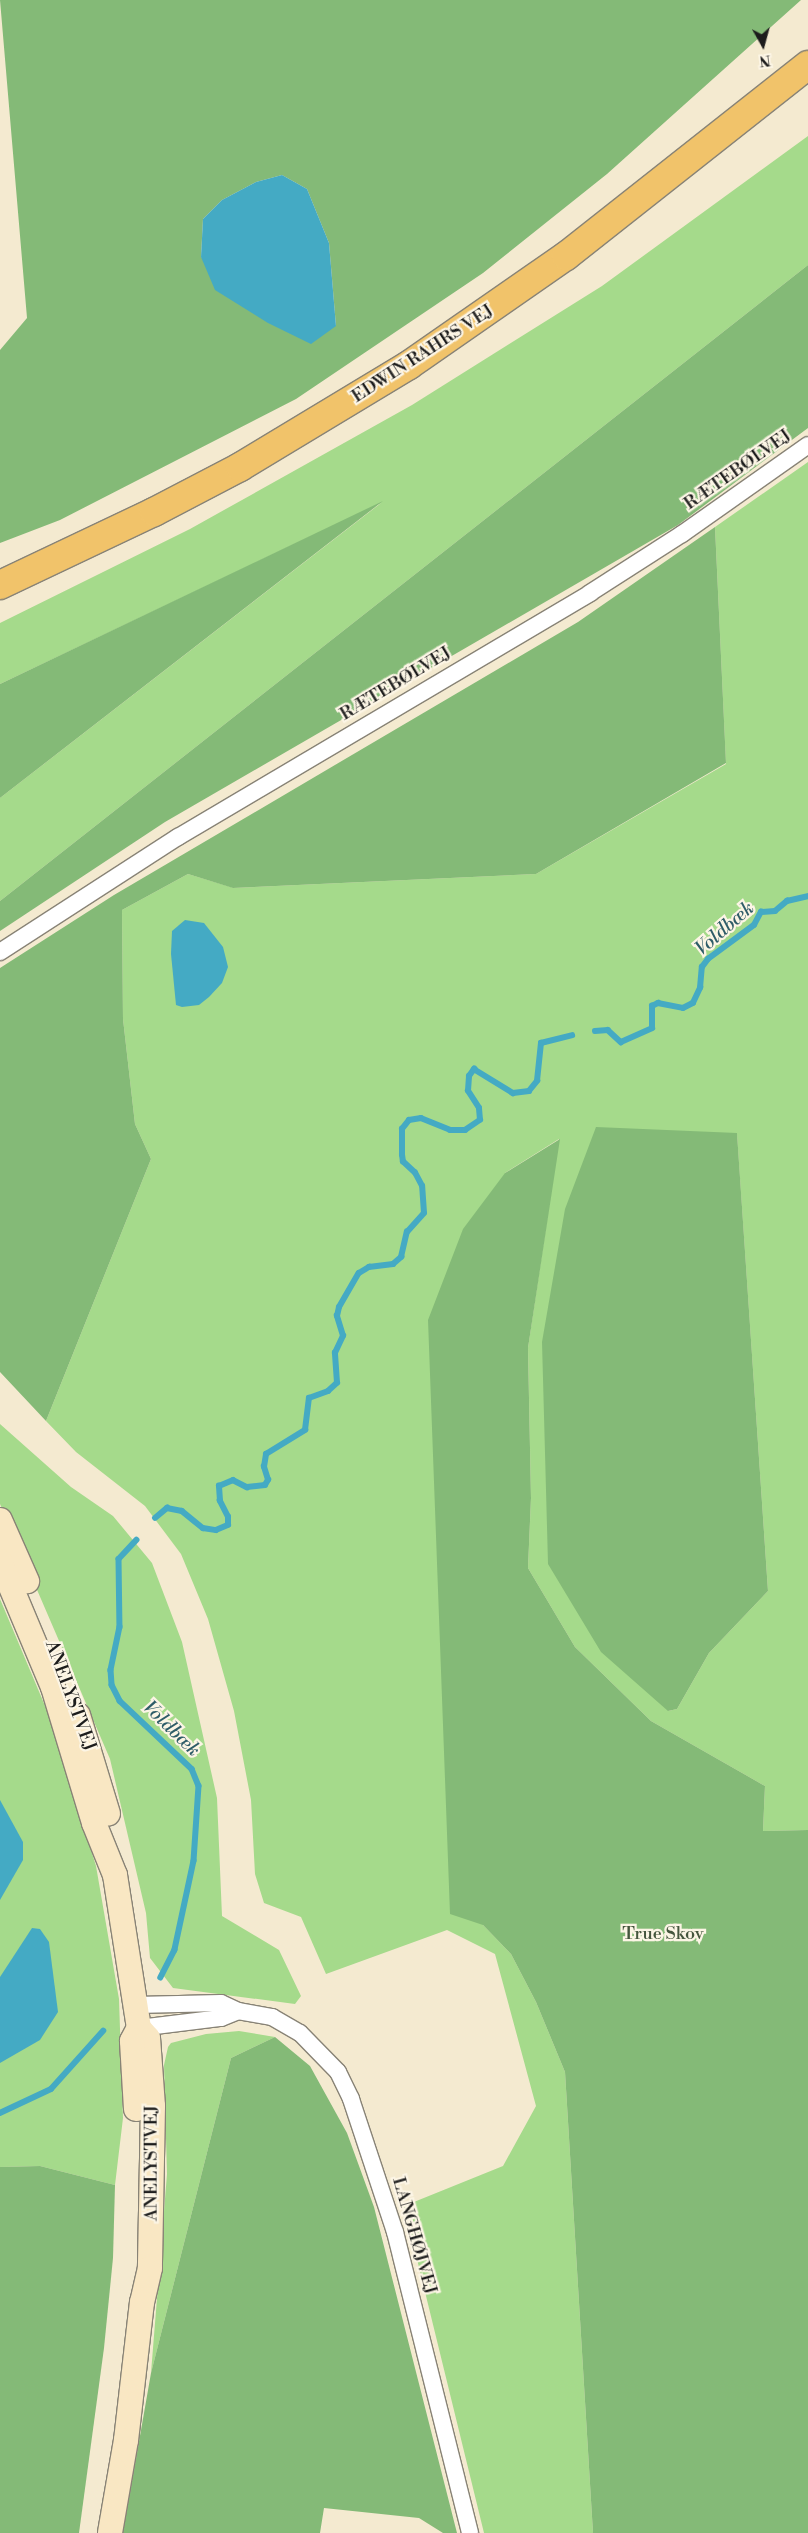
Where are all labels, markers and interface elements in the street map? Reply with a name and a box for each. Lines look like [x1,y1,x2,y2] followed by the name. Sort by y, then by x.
[738,20,788,70] north arrow
[758,50,771,69] text: N
[348,300,498,408] street label: EDWIN RAHRS VEJ
[680,425,796,515] street label: RÆTEBØLVEJ
[336,642,456,726] street label: RÆTEBØLVEJ
[691,897,759,961] water label: Voldbæk
[40,1638,100,1754] street label: ANELYSTVEJ
[138,1696,204,1762] water label: Voldbæk
[622,1923,704,1945] park label: True Skov
[141,2105,163,2221] street label: ANELYSTVEJ
[387,2175,441,2297] street label: LANGHØJVEJ

